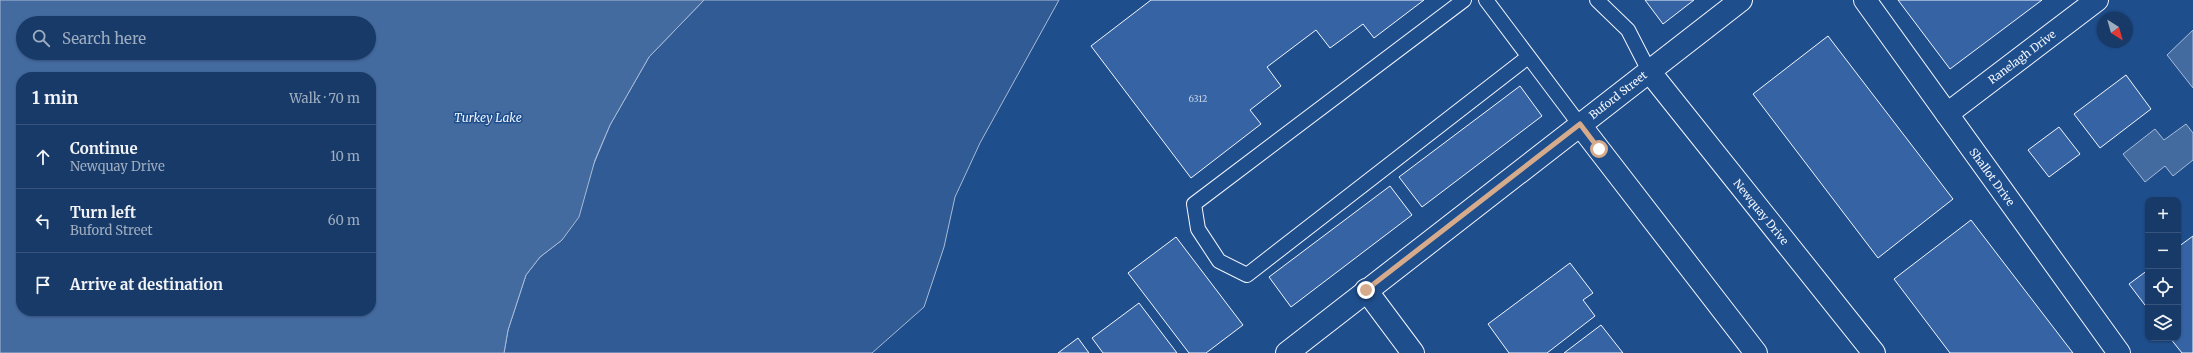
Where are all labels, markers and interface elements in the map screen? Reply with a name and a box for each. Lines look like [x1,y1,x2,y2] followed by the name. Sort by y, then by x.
[2097,12,2133,48] north arrow
[16,16,376,60] search box
[30,27,52,49] icon: search
[1986,27,2059,87] street label: Ranelagh Drive
[62,29,146,48] text: Search here
[1586,68,1650,122] street label: Buford Street
[32,87,78,109] text: 1 min
[289,90,360,107] text: Walk · 70 m
[1189,93,1207,104] house number: 6312
[454,110,522,125] water label: Turkey Lake
[70,139,138,158] text: Continue
[1590,140,1608,158] route start
[1966,145,2018,209] street label: Shallot Drive
[32,146,54,168] icon: ahead
[330,148,360,165] text: 10 m
[70,158,165,175] text: Newquay Drive
[1730,176,1792,248] street label: Newquay Drive
[2145,197,2181,341] map controls
[2145,197,2181,233] button: +
[70,203,136,222] text: Turn left
[32,210,54,232] icon: left
[328,212,360,229] text: 60 m
[70,222,153,239] text: Buford Street
[2145,233,2181,269] button: −
[2145,269,2181,305] button: locate
[32,274,54,296] icon: arrive
[70,275,223,294] text: Arrive at destination
[1357,281,1375,299] route end
[2145,305,2181,341] button: layers

